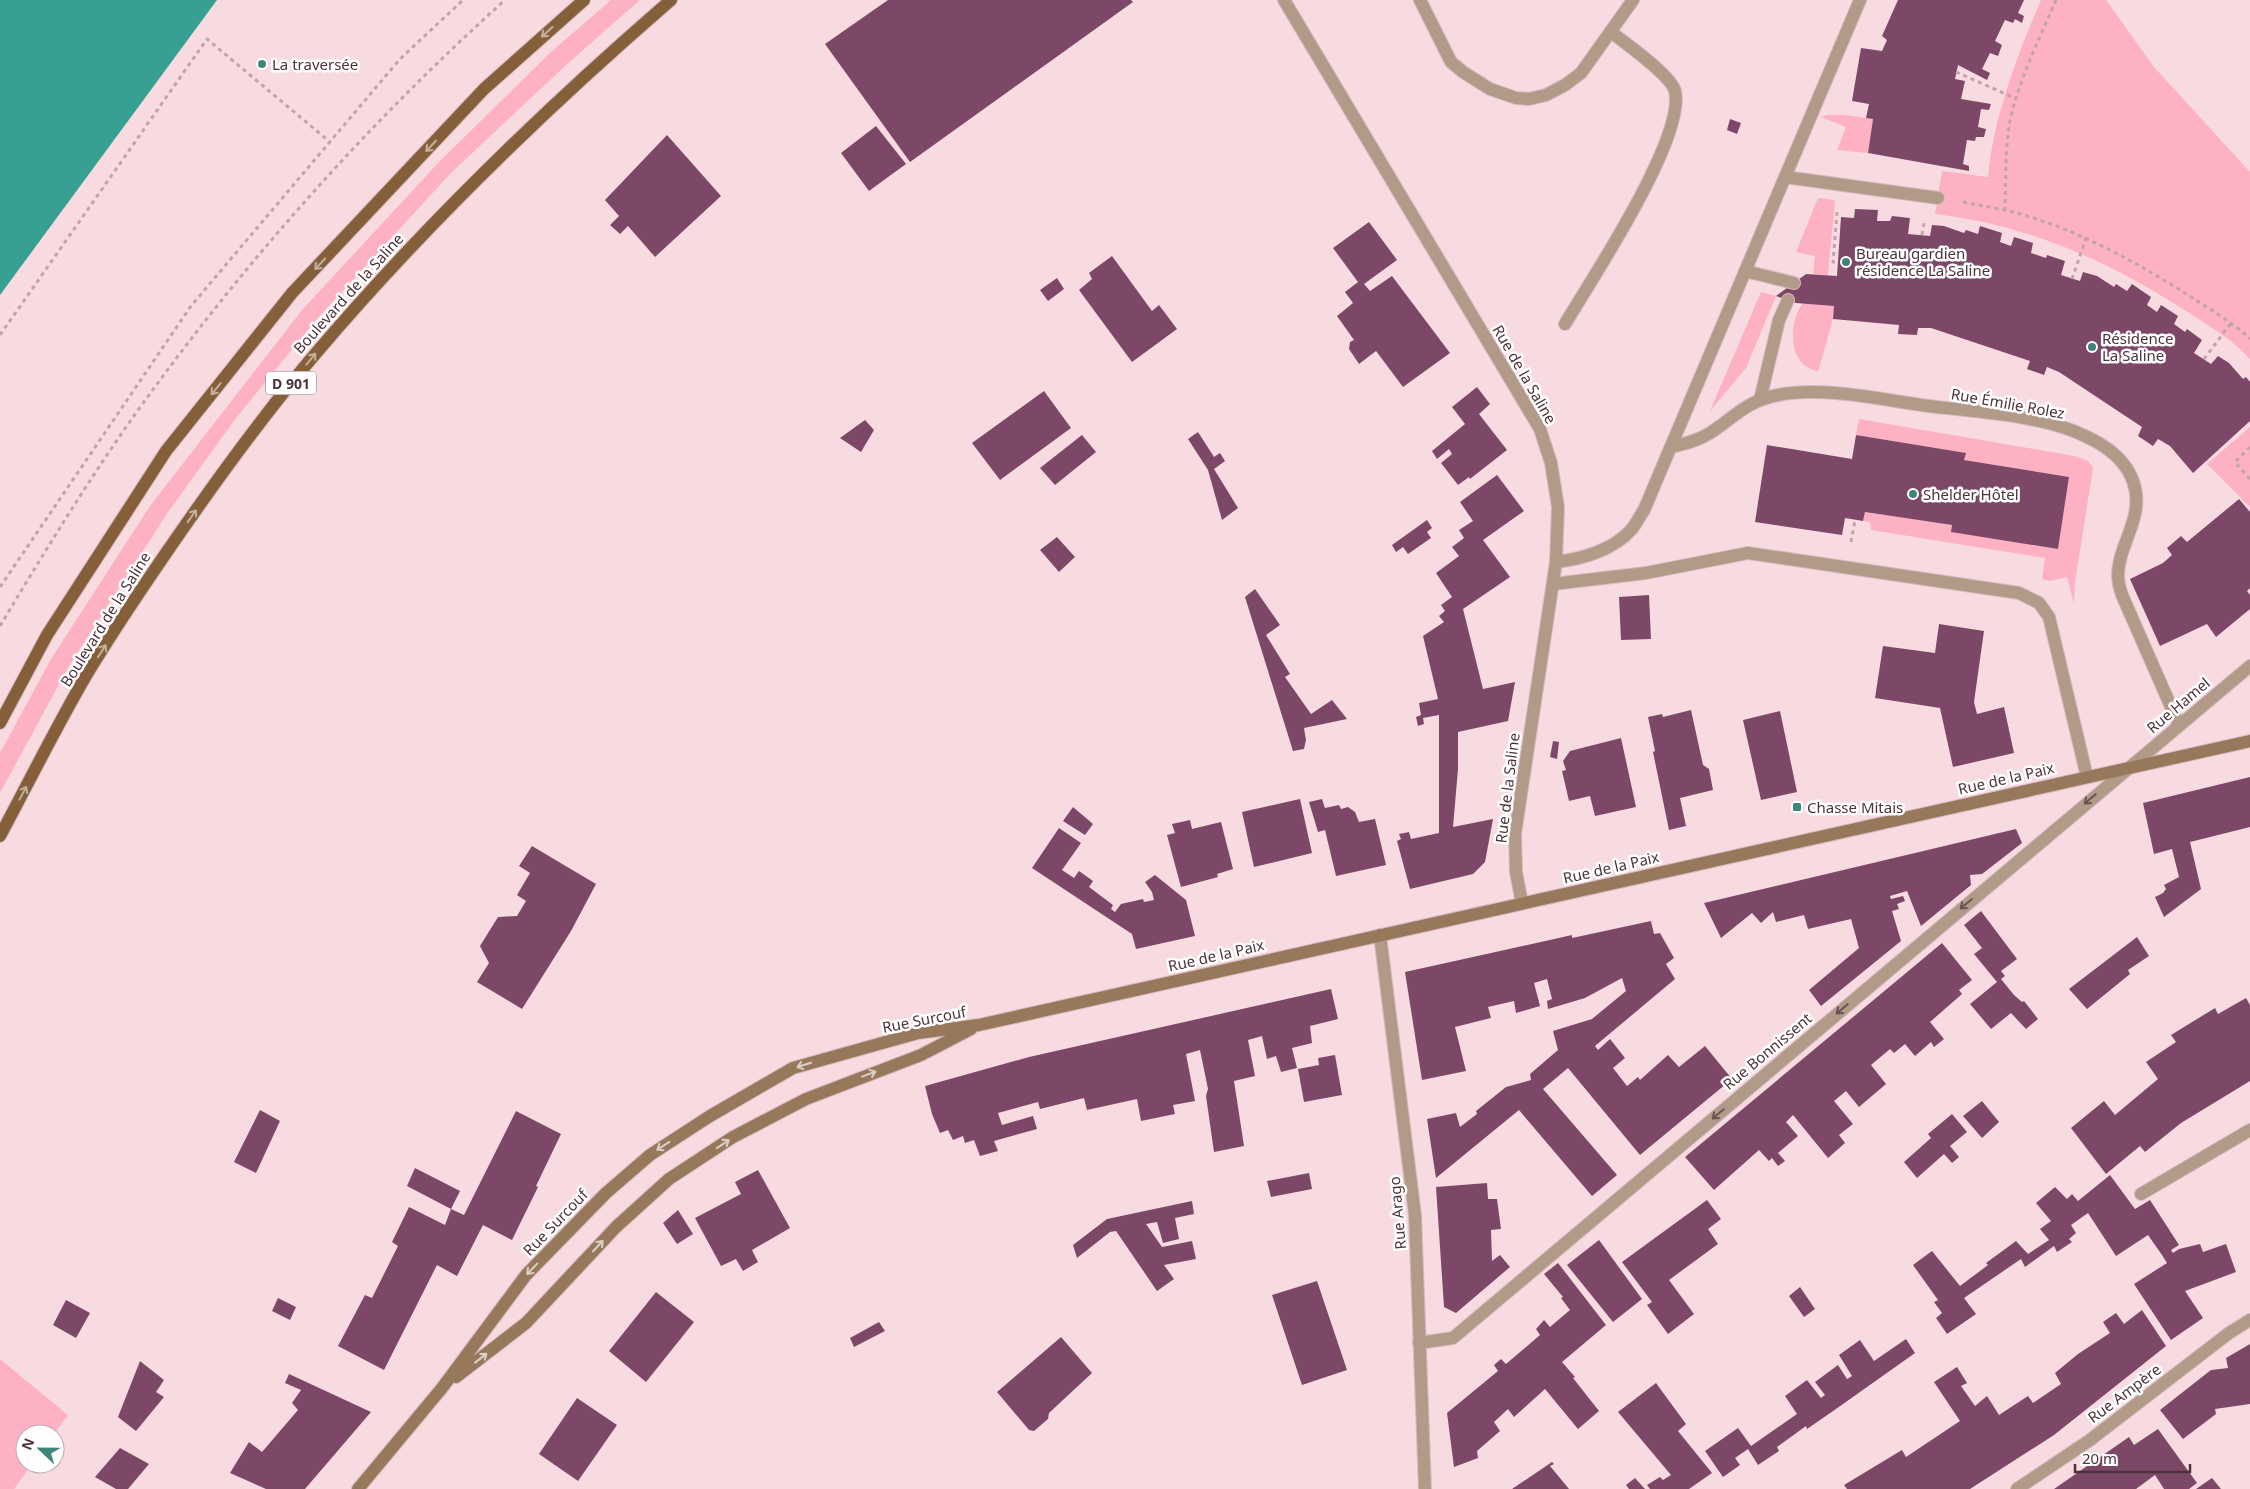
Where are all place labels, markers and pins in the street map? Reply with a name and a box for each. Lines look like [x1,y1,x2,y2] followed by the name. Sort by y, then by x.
[272,54,358,74] place label: La traversée
[256,58,268,70] marker: La traversée
[1856,243,1990,280] place label: Bureau gardien résidence La Saline
[1840,256,1852,268] marker: Bureau gardien résidence La Saline
[2102,328,2173,365] place label: Résidence La Saline
[2086,341,2098,353] marker: Résidence La Saline
[1923,484,2019,504] place label: Shelder Hôtel
[1907,488,1919,500] marker: Shelder Hôtel
[1807,797,1903,817] place label: Chasse Mitais
[1791,801,1803,813] marker: Chasse Mitais

